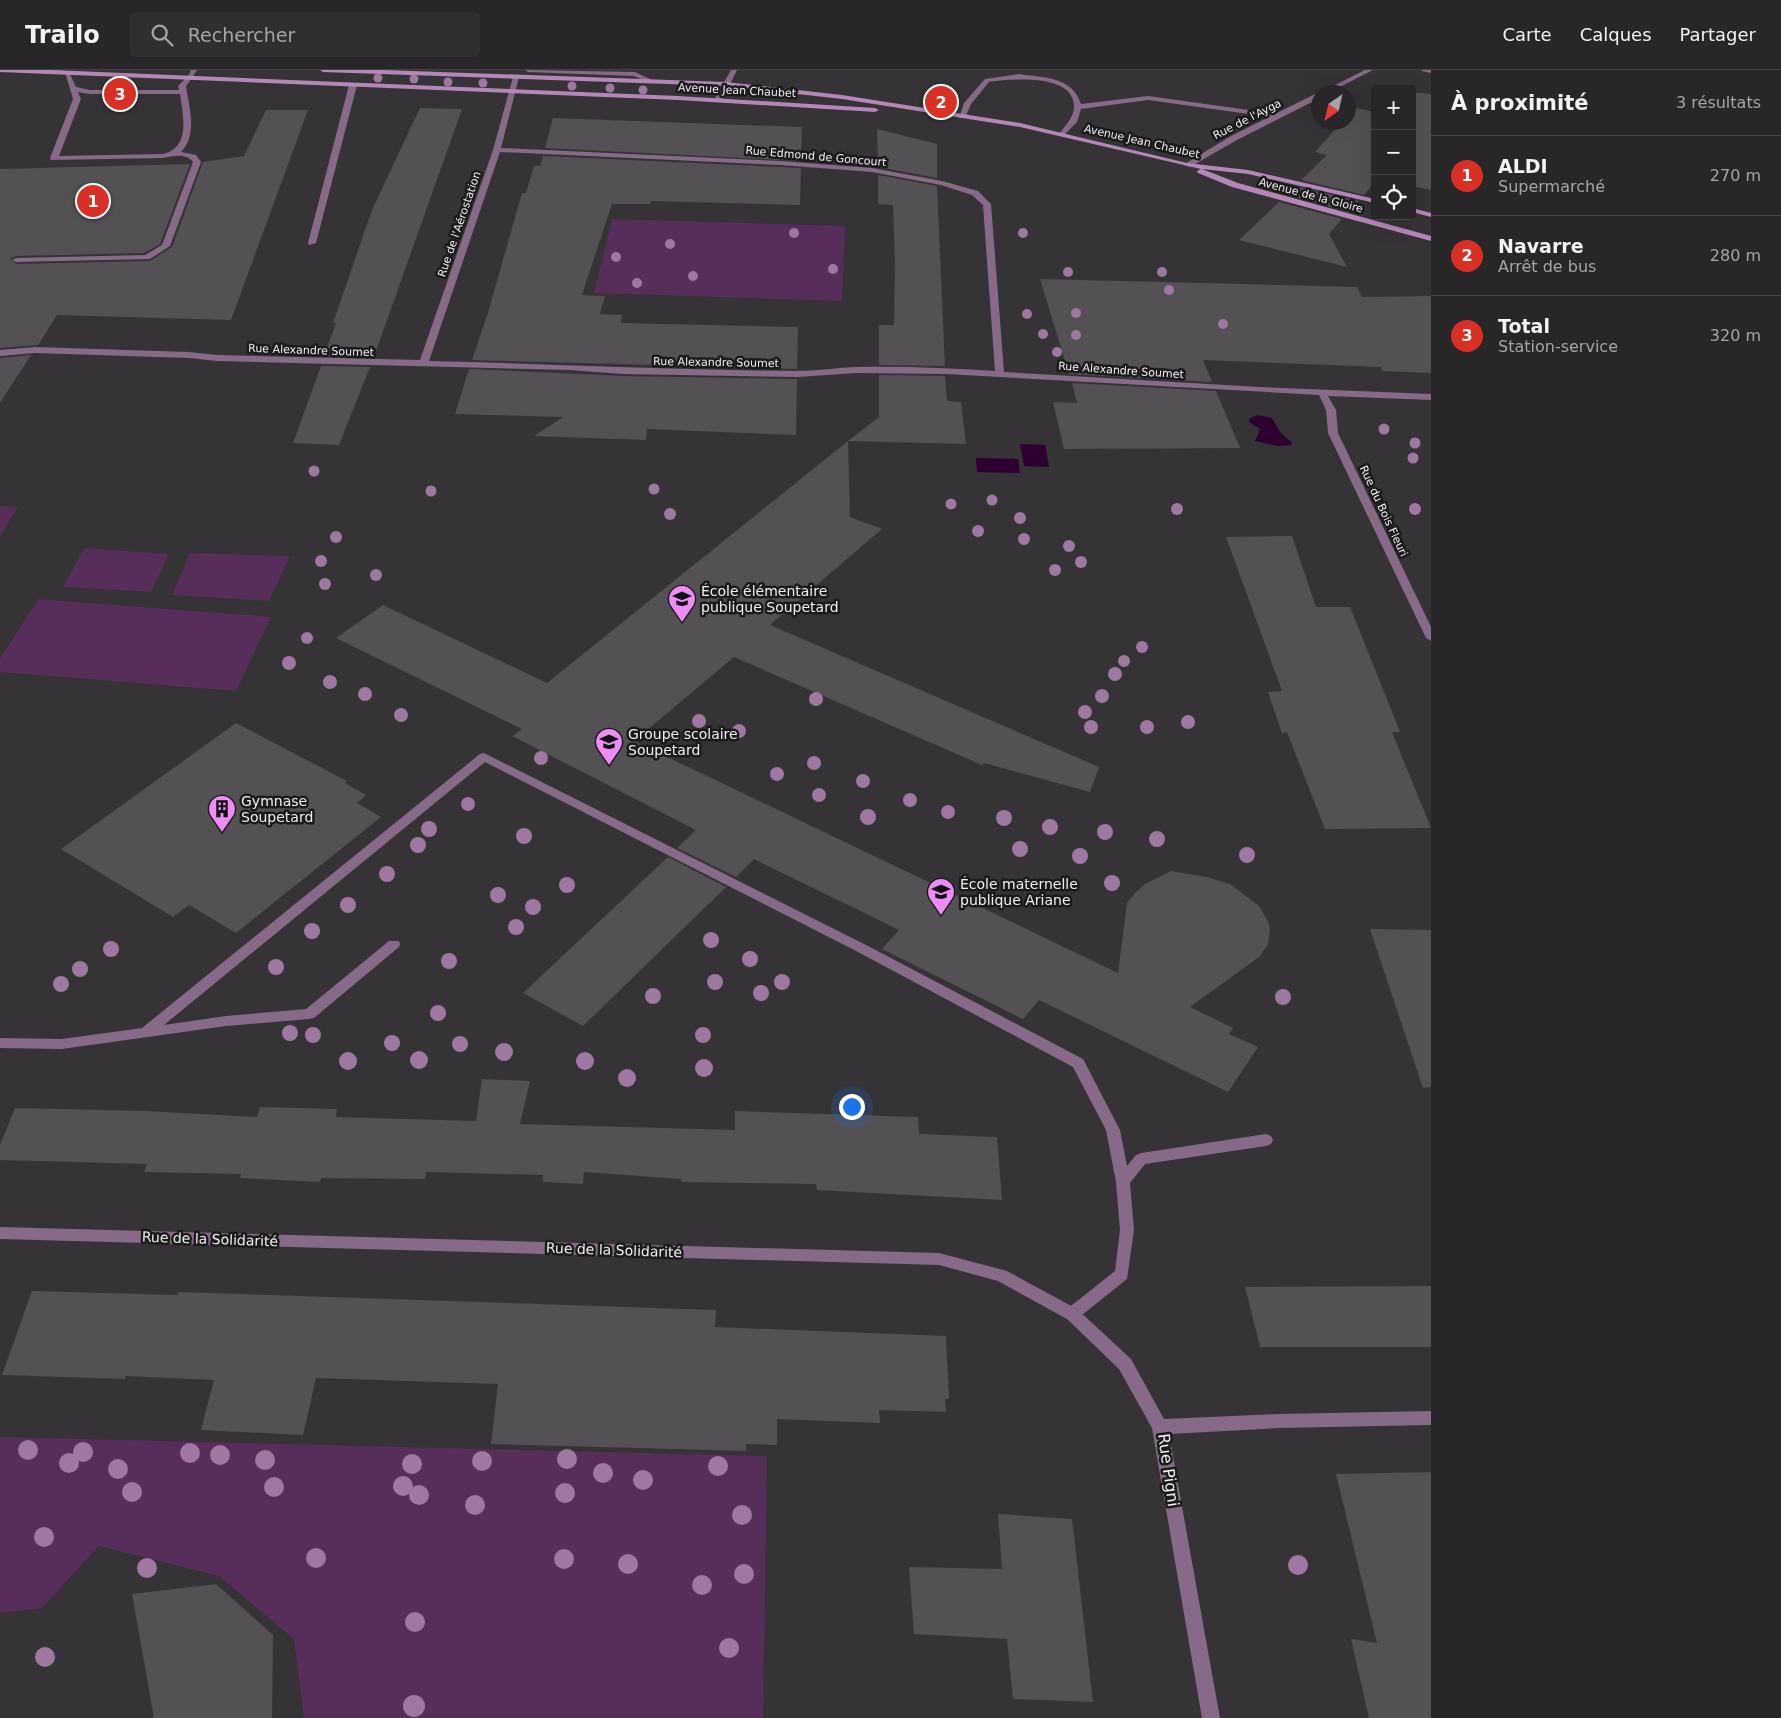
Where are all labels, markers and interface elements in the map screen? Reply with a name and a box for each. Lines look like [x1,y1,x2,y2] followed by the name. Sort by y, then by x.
[130,12,480,57] search box
[25,21,100,49] text: Trailo
[148,21,176,49] icon: search
[188,24,295,46] text: Rechercher
[1503,24,1552,45] text: Carte
[1580,24,1652,45] text: Calques
[1680,24,1756,45] text: Partager
[104,75,136,113] pin: 3
[678,81,797,100] street label: Avenue Jean Chaubet
[925,83,957,121] pin: 2
[1311,85,1356,130] north arrow
[1371,85,1416,220] map controls
[1371,85,1416,130] button: +
[1451,91,1588,115] text: À proximité
[1676,93,1761,112] text: 3 résultats
[1211,97,1283,142] street label: Rue de l'Ayga
[1083,122,1202,161] street label: Avenue Jean Chaubet
[1371,130,1416,175] button: −
[745,144,888,169] street label: Rue Edmond de Goncourt
[1498,155,1548,177] text: ALDI
[1461,166,1473,185] text: 1
[1710,166,1761,185] text: 270 m
[435,170,484,279] street label: Rue de l'Aérostation
[1257,175,1365,216] street label: Avenue de la Gloire
[1371,175,1416,220] button: locate
[1498,177,1605,196] text: Supermarché
[77,182,109,220] pin: 1
[1498,235,1584,257] text: Navarre
[1461,246,1473,265] text: 2
[1710,246,1761,265] text: 280 m
[1498,257,1596,276] text: Arrêt de bus
[1498,315,1550,337] text: Total
[1461,326,1473,345] text: 3
[1710,326,1761,345] text: 320 m
[1498,337,1618,356] text: Station-service
[248,342,375,359] street label: Rue Alexandre Soumet
[653,355,780,370] street label: Rue Alexandre Soumet
[1058,360,1185,381] street label: Rue Alexandre Soumet
[1357,464,1410,559] street label: Rue du Bois Fleuri
[701,583,839,615] place label: École élémentaire publique Soupetard
[667,584,697,623] school or university icon: École élémentaire publique Soupetard
[628,726,738,758] place label: Groupe scolaire Soupetard
[594,727,624,766] school or university icon: Groupe scolaire Soupetard
[241,793,313,825] place label: Gymnase Soupetard
[207,794,237,833] building icon: Gymnase Soupetard
[960,876,1078,908] place label: École maternelle publique Ariane
[926,877,956,916] school or university icon: École maternelle publique Ariane
[839,1094,865,1120] your location
[142,1229,278,1249] street label: Rue de la Solidarité
[546,1240,682,1260] street label: Rue de la Solidarité
[1154,1432,1183,1508] street label: Rue Pigni

